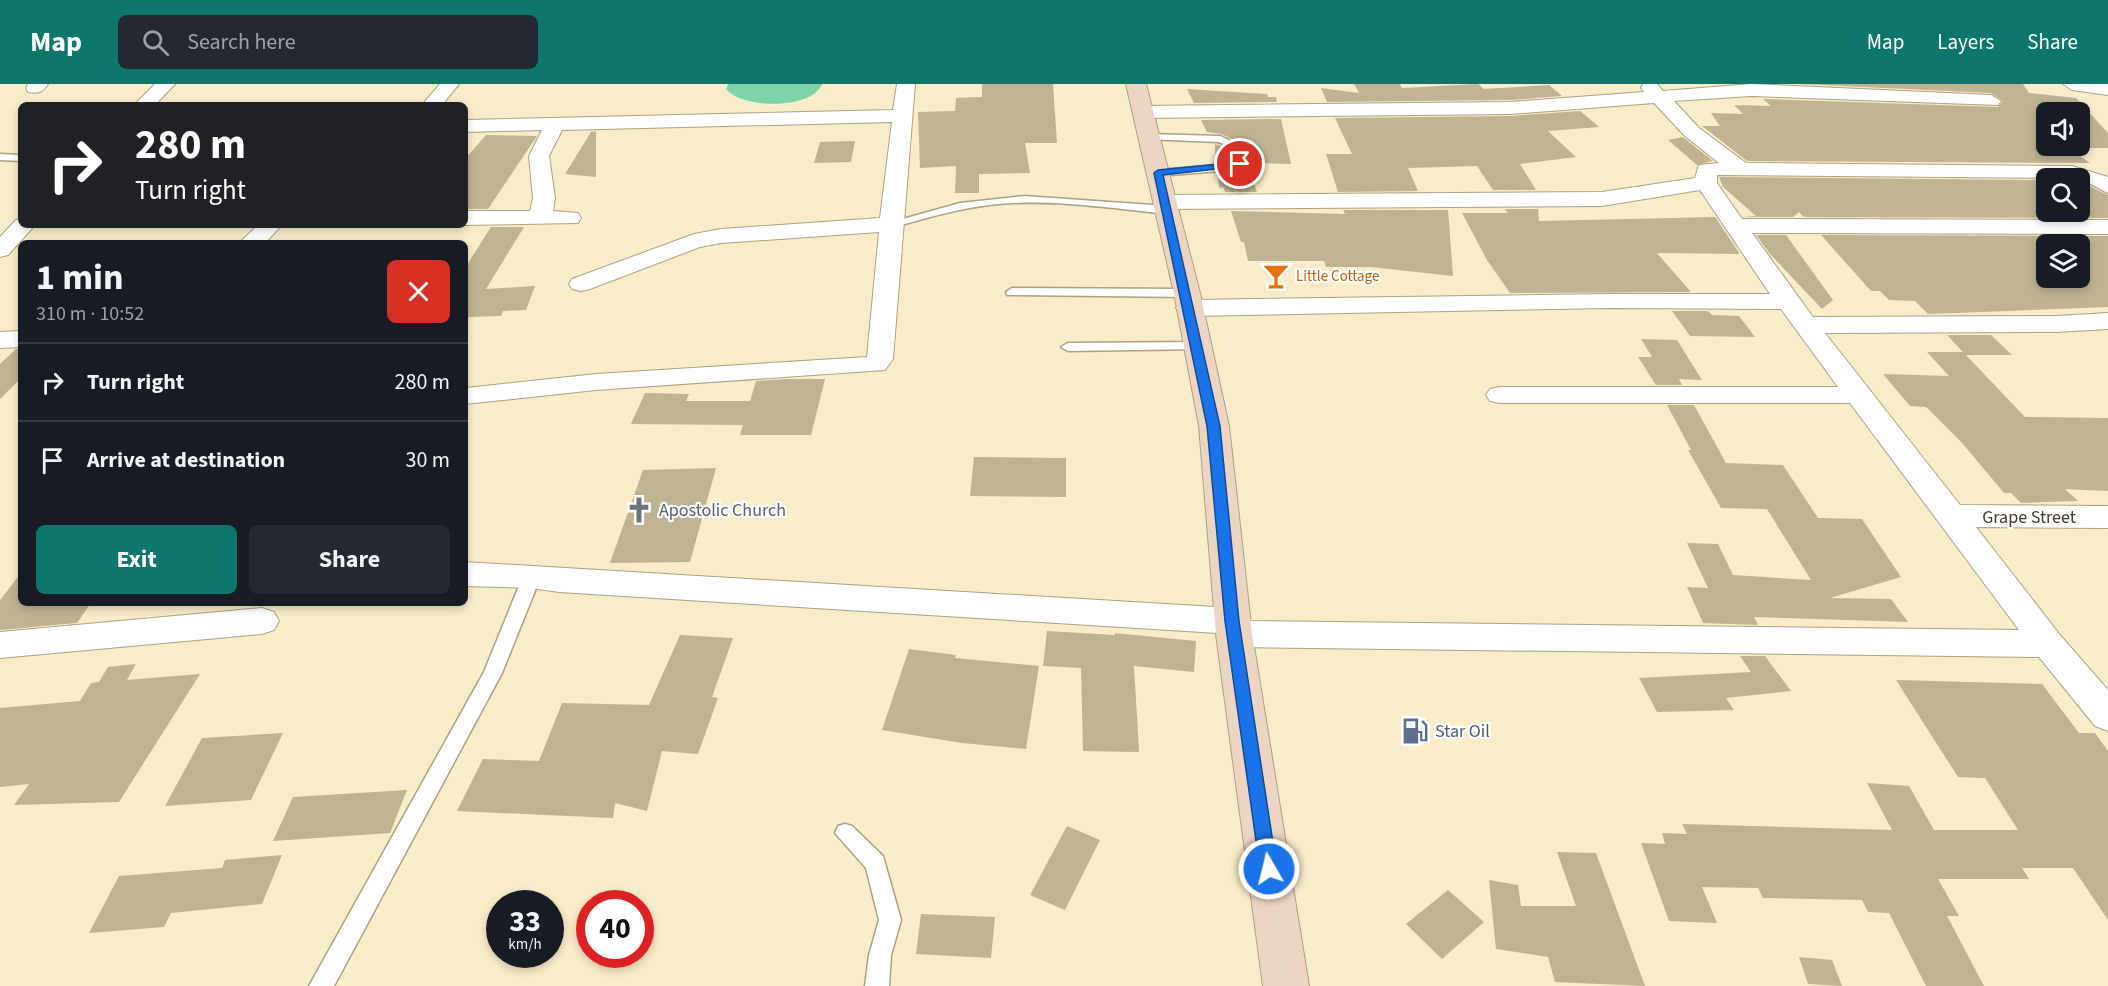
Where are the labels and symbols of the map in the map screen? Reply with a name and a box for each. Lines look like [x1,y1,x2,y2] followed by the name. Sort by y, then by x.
[1214,138,1265,189] pin
[1261,261,1291,291] bar icon: Little Cottage
[1296,266,1379,287] place label: Little Cottage
[624,495,654,525] church icon: Apostolic Church
[659,498,786,523] place label: Apostolic Church
[1982,505,2076,530] street label: Grape Street
[1400,716,1430,746] fuel station icon: Star Oil
[1435,719,1490,744] place label: Star Oil
[1237,837,1301,901] position arrow
[576,890,654,968] speed limit sign: 40

